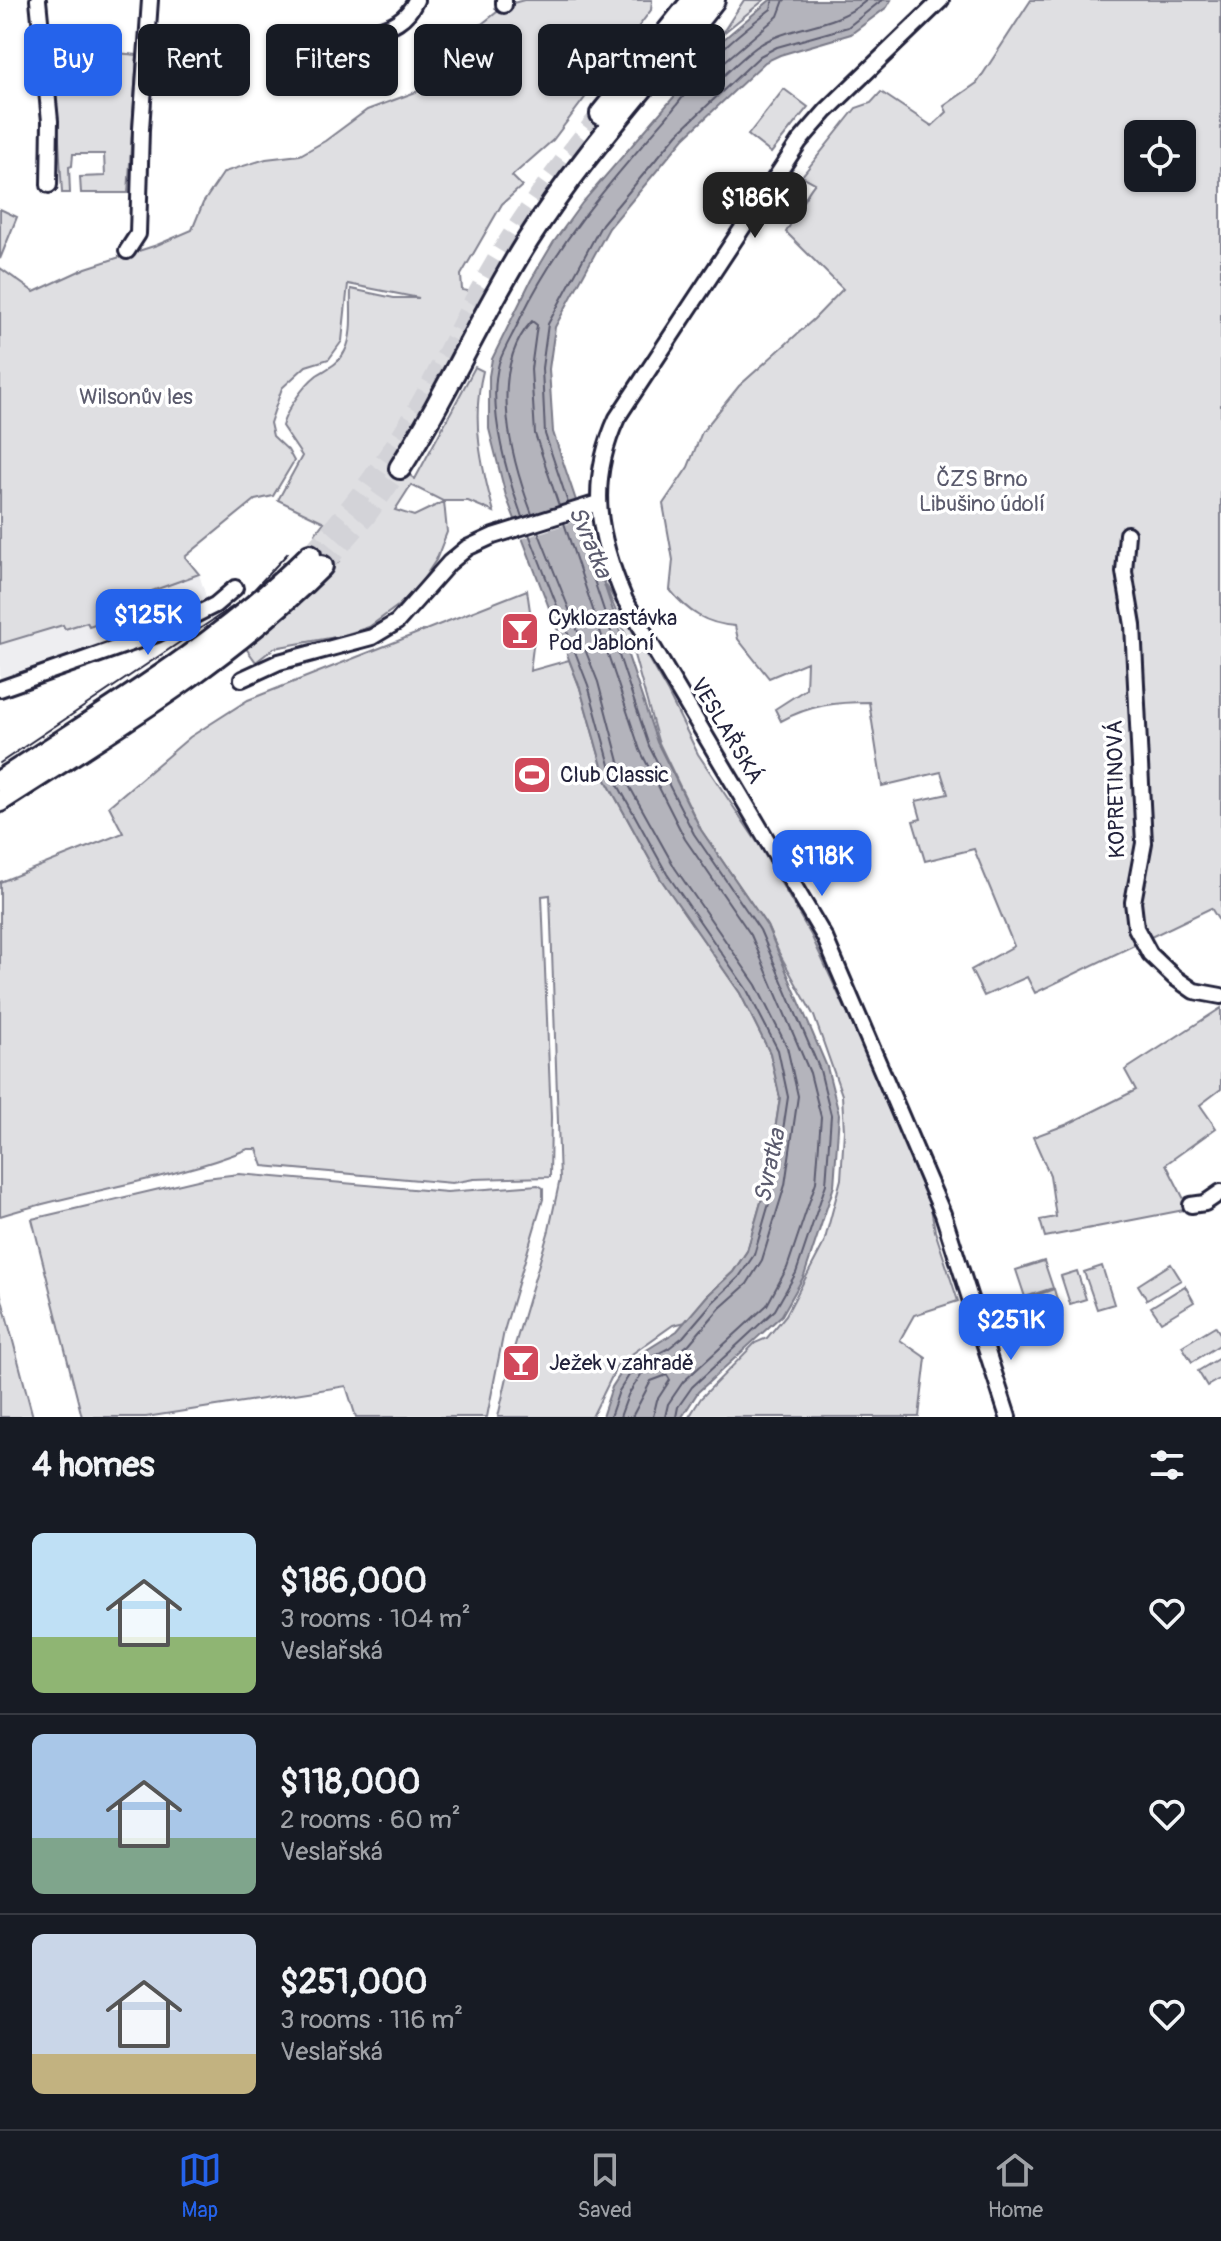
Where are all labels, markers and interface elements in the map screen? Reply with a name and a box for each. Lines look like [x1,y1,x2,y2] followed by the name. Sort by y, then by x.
[24,24,122,96] chip: Buy
[138,24,250,96] chip: Rent
[266,24,398,96] chip: Filters
[414,24,522,96] chip: New
[538,24,725,96] chip: Apartment
[1124,120,1196,192] map controls
[1124,120,1196,192] button: locate
[699,172,811,240] pin: $186K
[721,182,789,214] text: $186K
[79,383,193,411] park label: Wilsonův les
[919,465,1045,518] park label: ČZS Brno Libušino údolí
[562,502,619,584] water label: Svratka
[92,589,204,657] pin: $125K
[114,599,182,631] text: $125K
[548,604,677,657] place label: Cyklozastávka Pod Jabloní
[499,610,541,652] bar icon: Cyklozastávka Pod Jabloní
[684,673,770,789] street label: VESLAŘSKÁ
[1101,719,1131,859] street label: KOPRETINOVÁ
[511,754,553,796] sports icon: Club Classic
[560,761,669,789] place label: Club Classic
[766,830,878,898] pin: $118K
[790,840,854,872] text: $118K
[748,1125,792,1206] water label: Svratka
[955,1294,1067,1362] pin: $251K
[977,1304,1045,1336] text: $251K
[500,1342,542,1384] bar icon: Ježek v zahradě
[549,1349,694,1377] place label: Ježek v zahradě
[1145,1443,1189,1487] icon: filters
[32,1444,154,1487] text: 4 homes
[280,1560,427,1603] text: $186,000
[96,1565,192,1661] icon: home
[1145,1591,1189,1635] icon: heart
[280,1603,471,1635] text: 3 rooms · 104 m²
[280,1635,383,1667] text: Veslařská
[280,1761,420,1804] text: $118,000
[96,1766,192,1862] icon: home
[1145,1792,1189,1836] icon: heart
[280,1804,461,1836] text: 2 rooms · 60 m²
[280,1836,383,1868] text: Veslařská
[280,1961,427,2004] text: $251,000
[96,1966,192,2062] icon: home
[1145,1992,1189,2036] icon: heart
[280,2004,463,2036] text: 3 rooms · 116 m²
[280,2036,383,2068] text: Veslařská
[178,2148,222,2224] tab: Map
[577,2148,632,2224] tab: Saved
[988,2148,1043,2224] tab: Home

